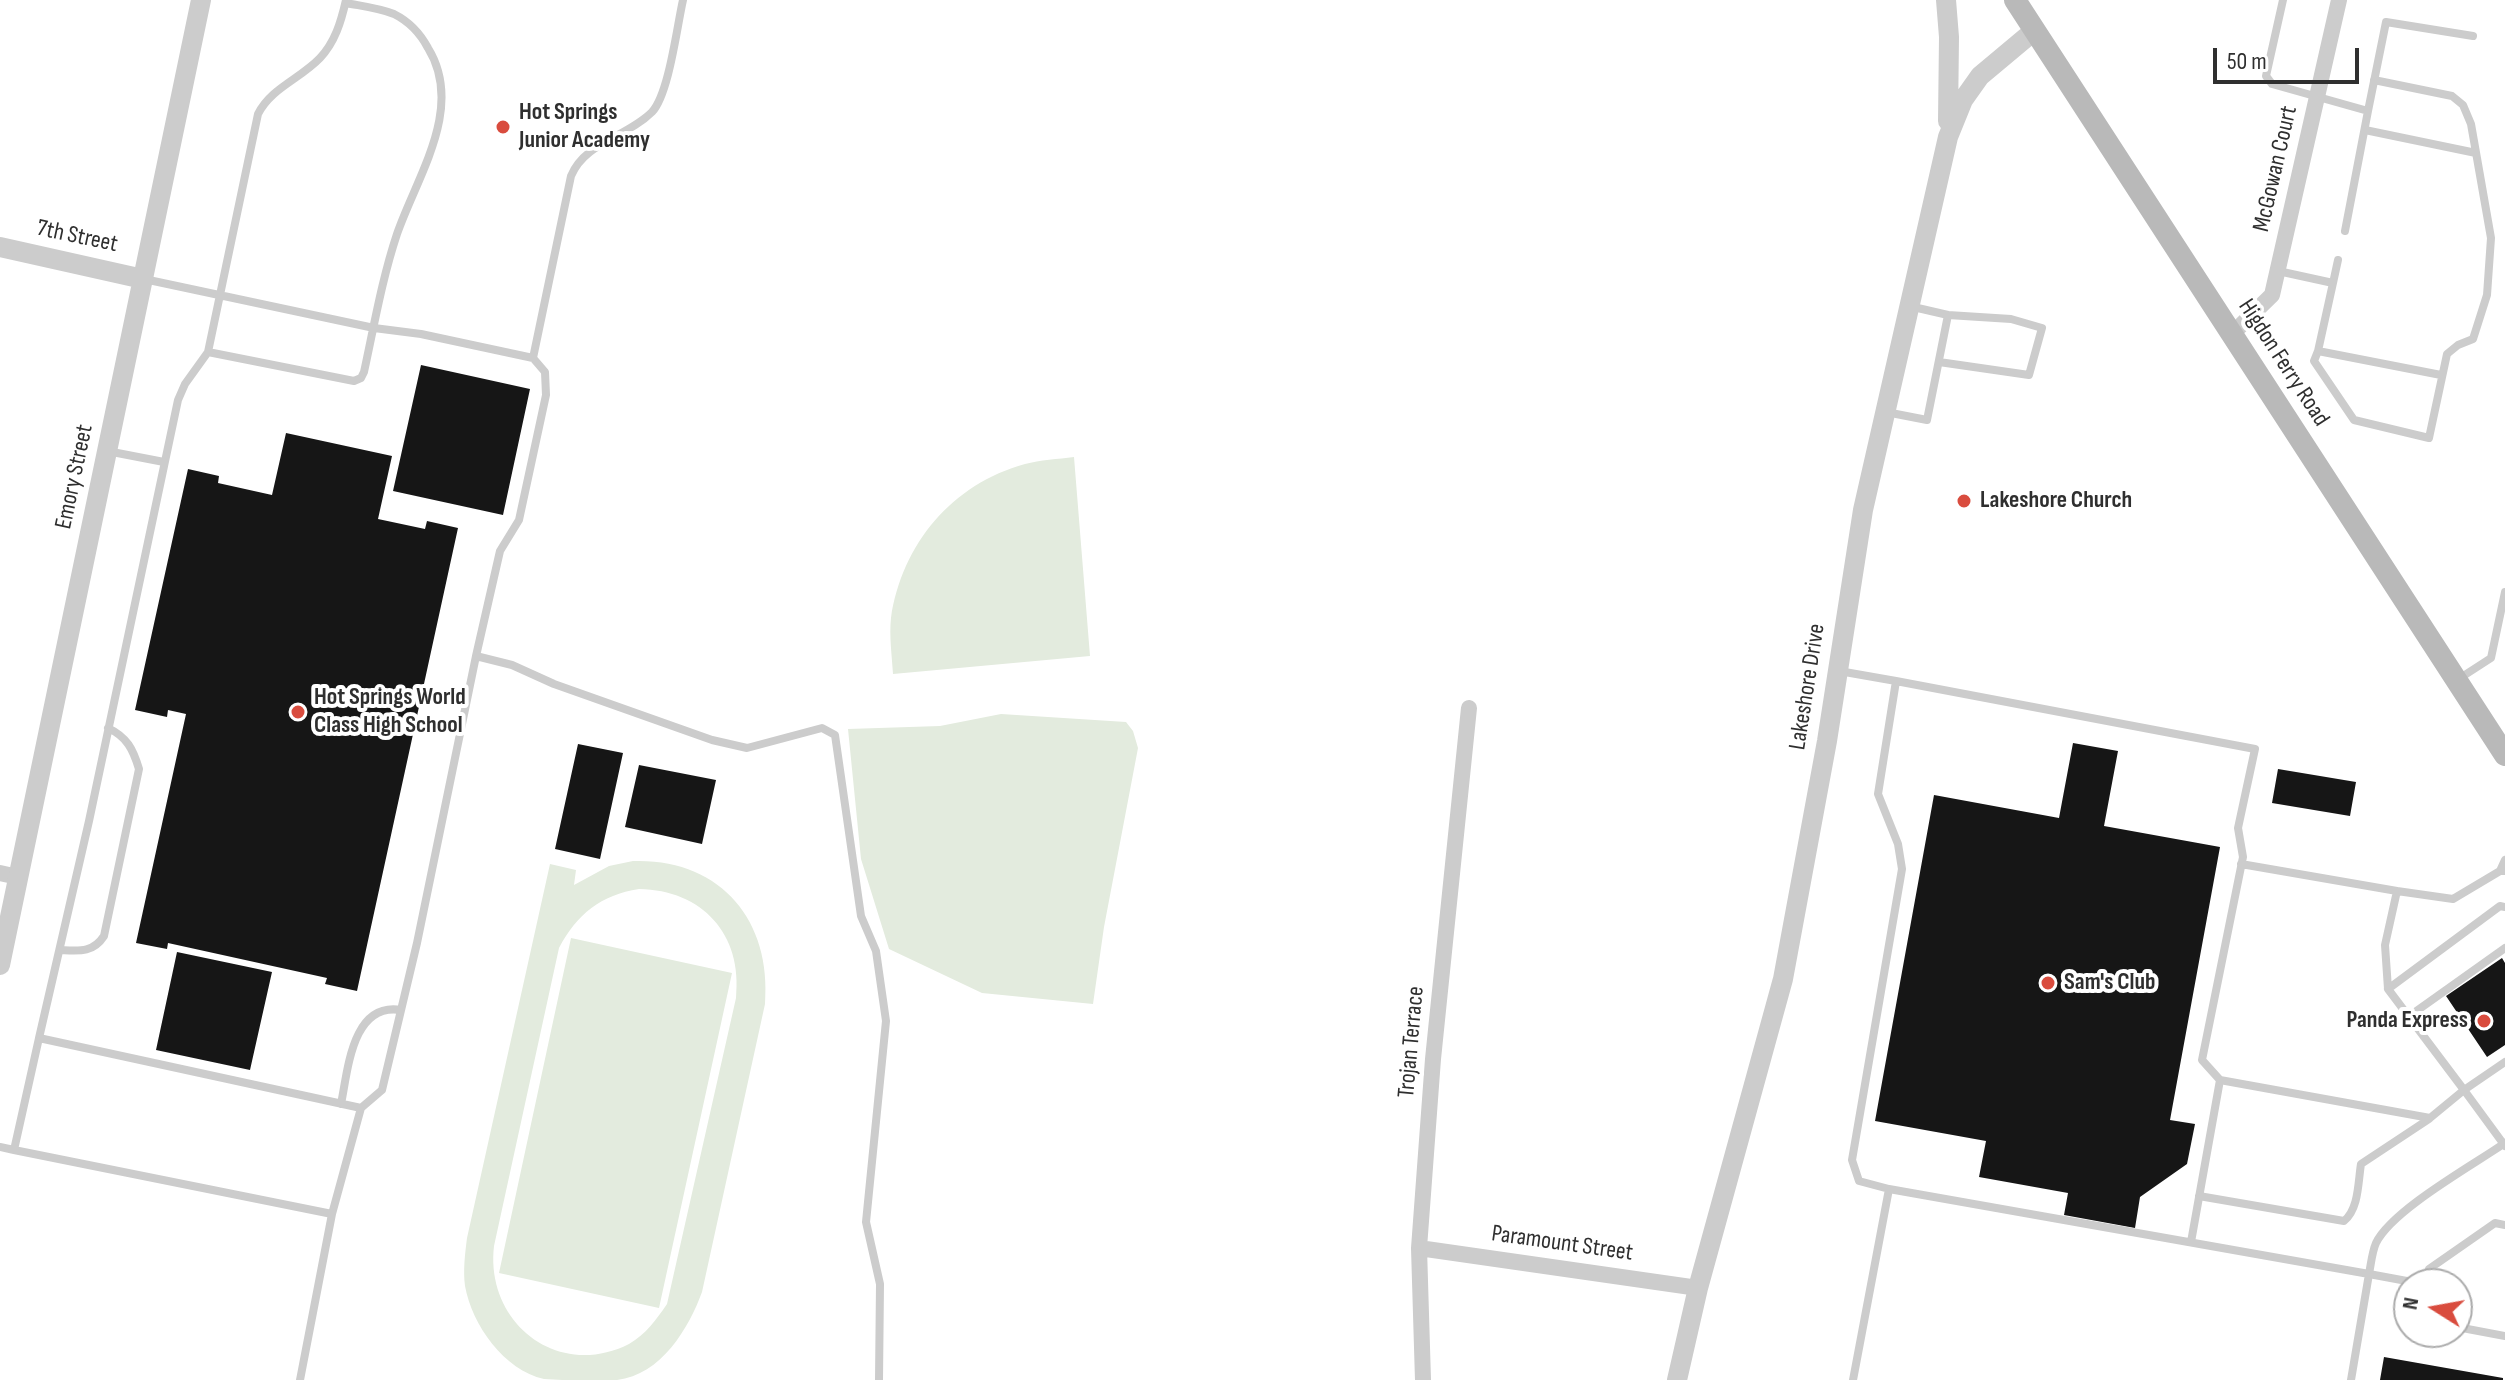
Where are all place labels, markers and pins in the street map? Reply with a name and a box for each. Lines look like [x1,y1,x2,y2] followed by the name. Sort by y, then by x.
[519,99,650,155] place label: Hot Springs Junior Academy
[494,118,512,136] marker: Hot Springs Junior Academy
[1980,487,2132,515] place label: Lakeshore Church
[1955,492,1973,510] marker: Lakeshore Church
[314,684,466,740] place label: Hot Springs World Class High School
[289,703,307,721] marker: Hot Springs World Class High School
[2064,969,2155,997] place label: Sam's Club
[2039,974,2057,992] marker: Sam's Club
[2346,1007,2468,1035] place label: Panda Express
[2475,1012,2493,1030] marker: Panda Express

